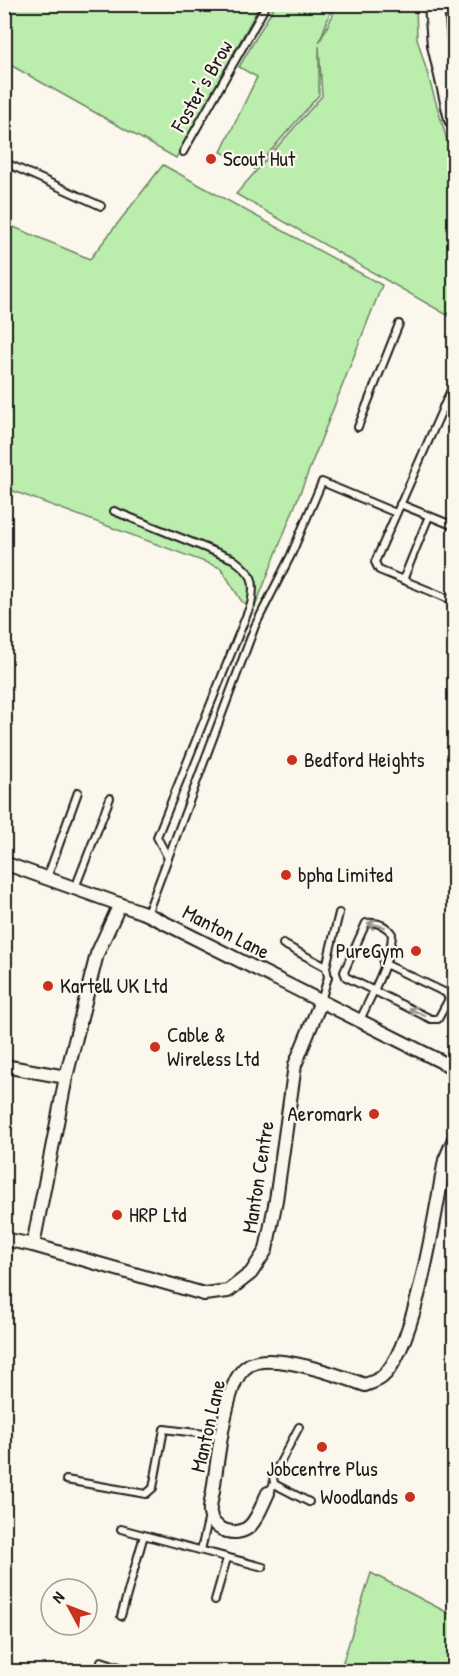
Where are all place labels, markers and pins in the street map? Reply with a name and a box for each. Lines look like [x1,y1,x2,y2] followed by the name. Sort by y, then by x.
[223,144,296,173] place label: Scout Hut
[204,152,218,166] marker: Scout Hut
[304,745,425,774] place label: Bedford Heights
[285,753,299,767] marker: Bedford Heights
[298,860,393,889] place label: bpha Limited
[279,868,293,882] marker: bpha Limited
[336,936,404,965] place label: PureGym
[409,944,423,958] marker: PureGym
[60,971,167,1000] place label: Kartell UK Ltd
[41,979,55,993] marker: Kartell UK Ltd
[167,1020,259,1073] place label: Cable & Wireless Ltd
[148,1040,162,1054] marker: Cable & Wireless Ltd
[288,1099,362,1128] place label: Aeromark
[367,1107,381,1121] marker: Aeromark
[129,1200,187,1229] place label: HRP Ltd
[110,1208,124,1222] marker: HRP Ltd
[315,1440,329,1454] marker: Jobcentre Plus
[266,1454,378,1483] place label: Jobcentre Plus
[320,1482,398,1511] place label: Woodlands
[403,1490,417,1504] marker: Woodlands

